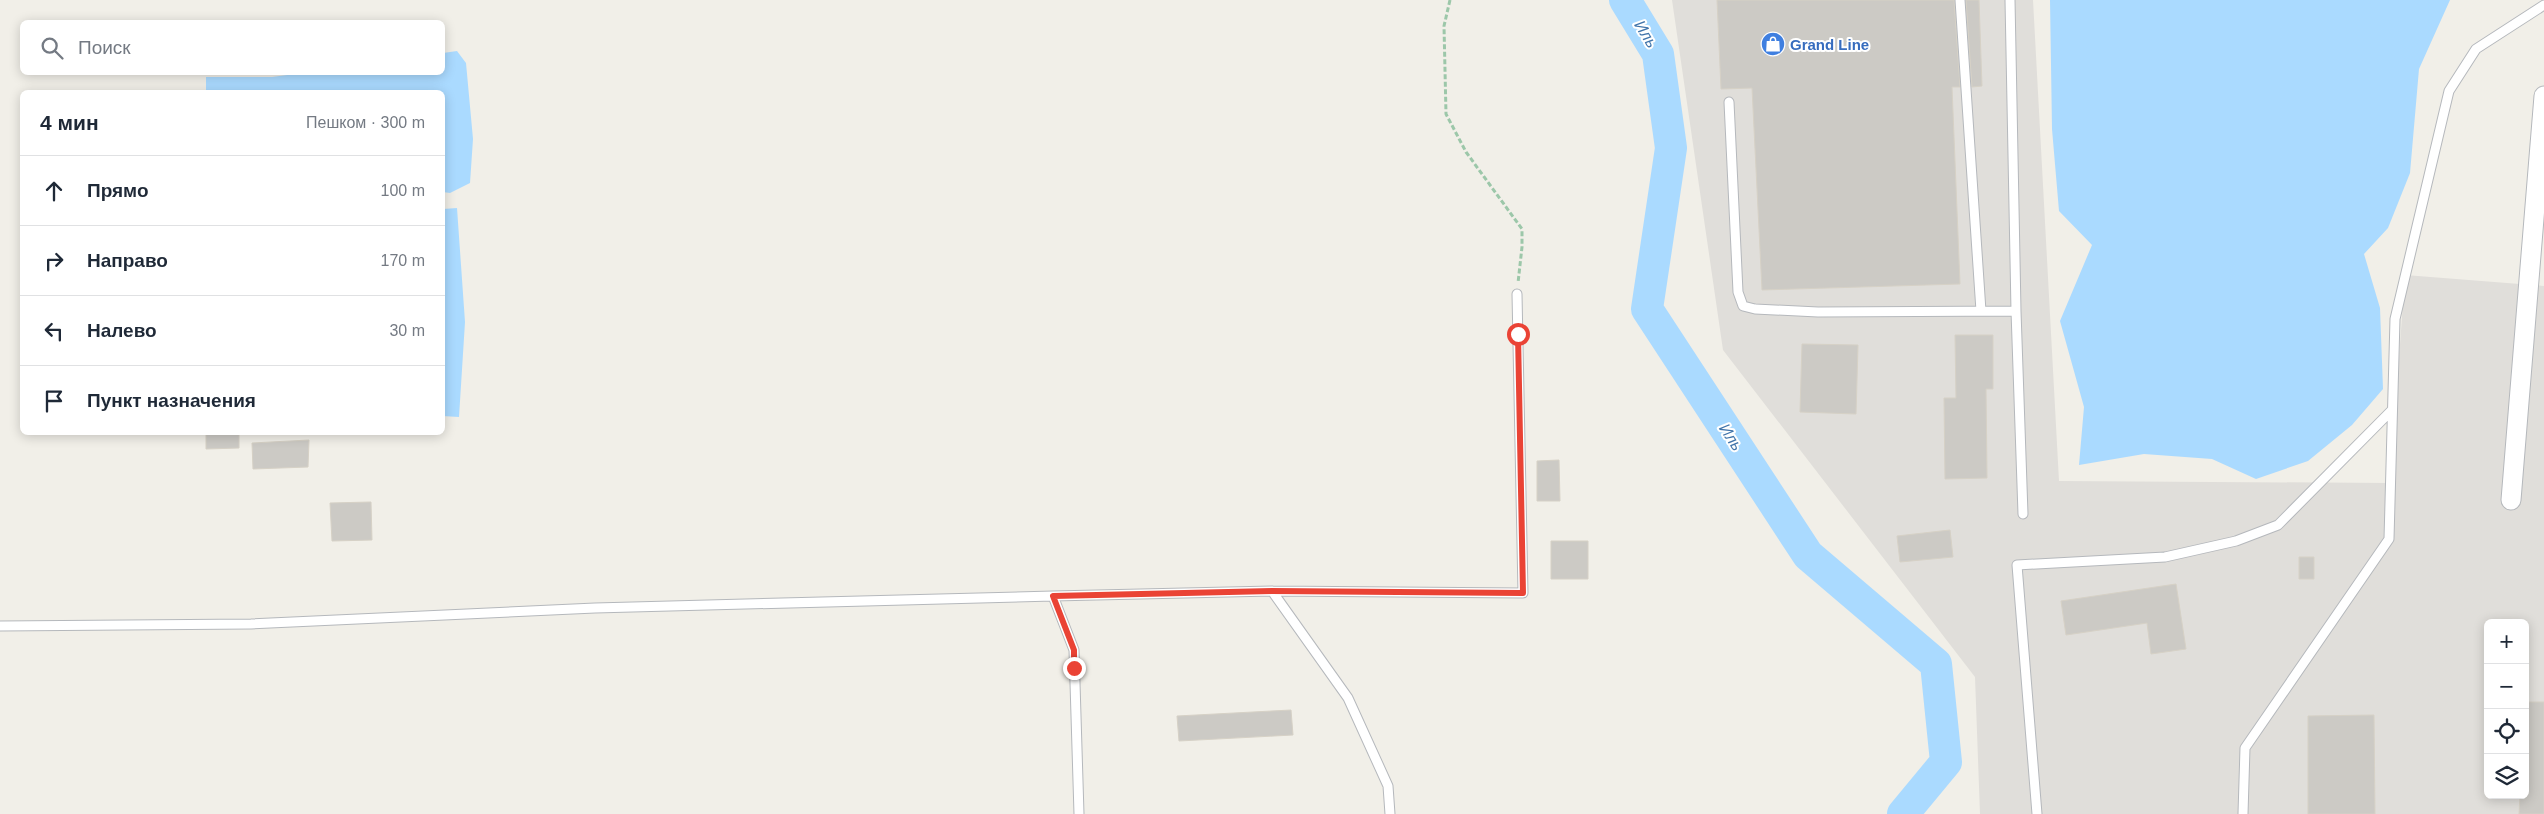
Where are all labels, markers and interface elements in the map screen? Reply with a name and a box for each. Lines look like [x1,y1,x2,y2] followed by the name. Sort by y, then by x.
[1631,17,1661,51] water label: Иль
[20,20,445,75] search box
[1760,31,1786,57] shop icon: Grand Line
[38,34,66,62] icon: search
[1790,36,1869,53] place label: Grand Line
[78,37,131,58] text: Поиск
[40,111,99,134] text: 4 мин
[306,114,425,131] text: Пешком · 300 m
[40,177,68,205] icon: ahead
[87,180,149,201] text: Прямо
[381,182,425,199] text: 100 m
[40,247,68,275] icon: right
[87,250,168,271] text: Направо
[381,252,425,269] text: 170 m
[40,317,68,345] icon: left
[87,320,157,341] text: Налево
[389,322,425,339] text: 30 m
[1507,323,1530,346] route start
[40,387,68,415] icon: arrive
[87,390,256,411] text: Пункт назначения
[1716,420,1746,454] water label: Иль
[2484,619,2529,799] map controls
[2484,619,2529,664] button: +
[1063,657,1086,680] route end
[2484,664,2529,709] button: −
[2484,709,2529,754] button: locate
[2484,754,2529,799] button: layers

